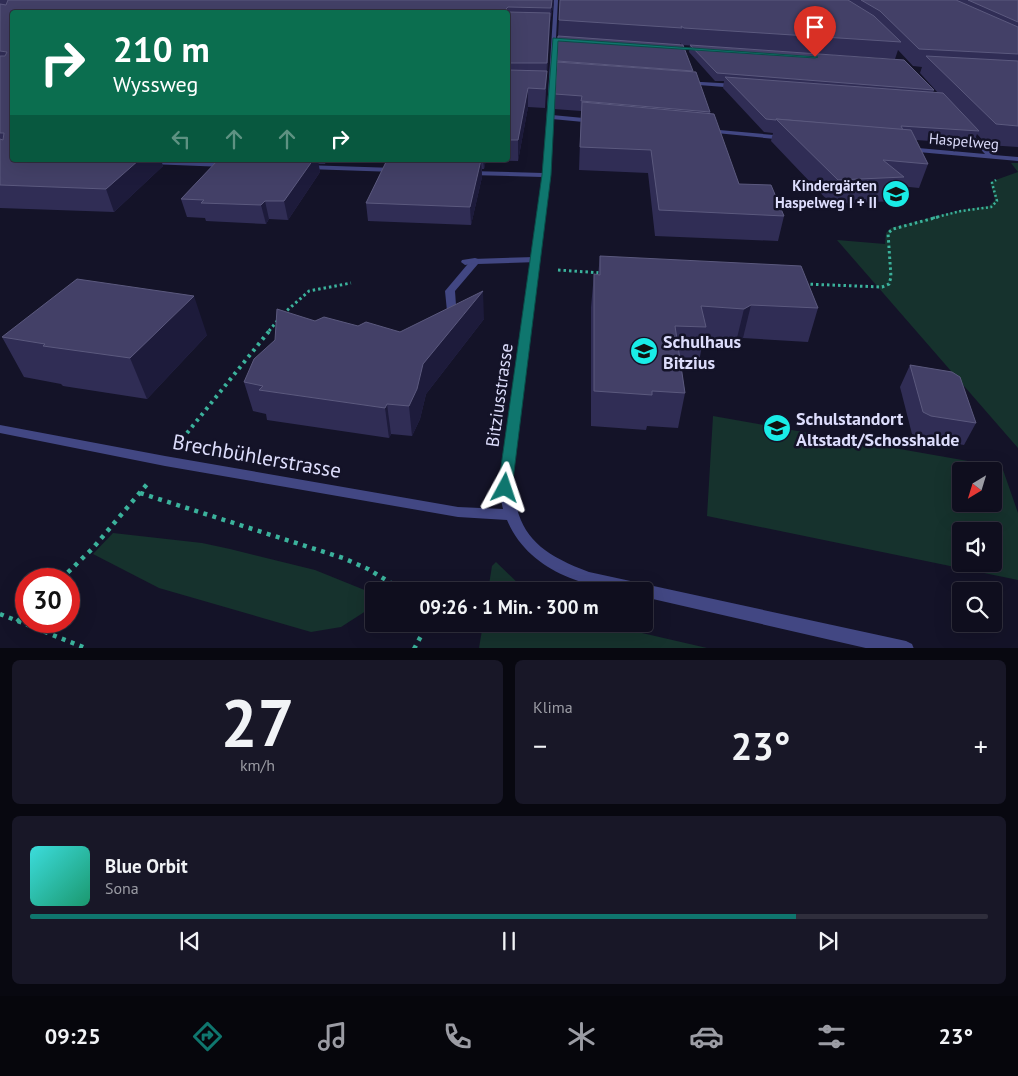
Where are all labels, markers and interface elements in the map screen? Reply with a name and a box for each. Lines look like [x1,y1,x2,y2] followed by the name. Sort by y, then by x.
[794,6,836,57] pin
[801,13,829,41] icon: arrive
[113,26,210,72] text: 210 m
[30,30,95,95] icon: right
[113,70,198,98] text: Wyssweg
[167,125,195,153] icon: left
[220,125,248,153] icon: ahead
[273,125,301,153] icon: ahead
[326,125,354,153] icon: right
[928,128,1000,154] street label: Haspelweg
[775,176,877,212] place label: Kindergärten Haspelweg I + II
[881,179,911,209] school or university icon: Kindergärten Haspelweg I + II
[663,330,742,374] place label: Schulhaus Bitzius
[629,336,659,366] school or university icon: Schulhaus Bitzius
[480,342,518,448] street label: Bitziusstrasse
[796,407,959,451] place label: Schulstandort Altstadt/Schosshalde
[762,413,792,443] school or university icon: Schulstandort Altstadt/Schosshalde
[171,428,343,484] street label: Brechbühlerstrasse
[478,461,530,513] position arrow
[952,462,1002,512] north arrow
[952,462,1002,632] map controls
[952,522,1002,572] button: sound
[15,568,80,633] speed limit sign: 30
[952,582,1002,632] button: search
[419,595,599,619] text: 09:26 · 1 Min. · 300 m
[221,680,294,764] text: 27
[533,697,573,717] text: Klima
[731,721,790,770] text: 23°
[533,727,547,764] text: −
[974,727,988,764] text: +
[240,755,275,775] text: km/h
[105,854,188,878] text: Blue Orbit
[105,878,139,898] text: Sona
[176,927,204,955] icon: previous
[495,927,523,955] icon: pause
[814,927,842,955] icon: next
[190,1019,225,1054] icon: directions
[315,1019,350,1054] icon: music
[440,1019,475,1054] icon: phone
[564,1019,599,1054] icon: climate
[689,1019,724,1054] icon: car
[814,1019,849,1054] icon: filters
[45,1022,101,1050] text: 09:25
[938,1022,973,1050] text: 23°

